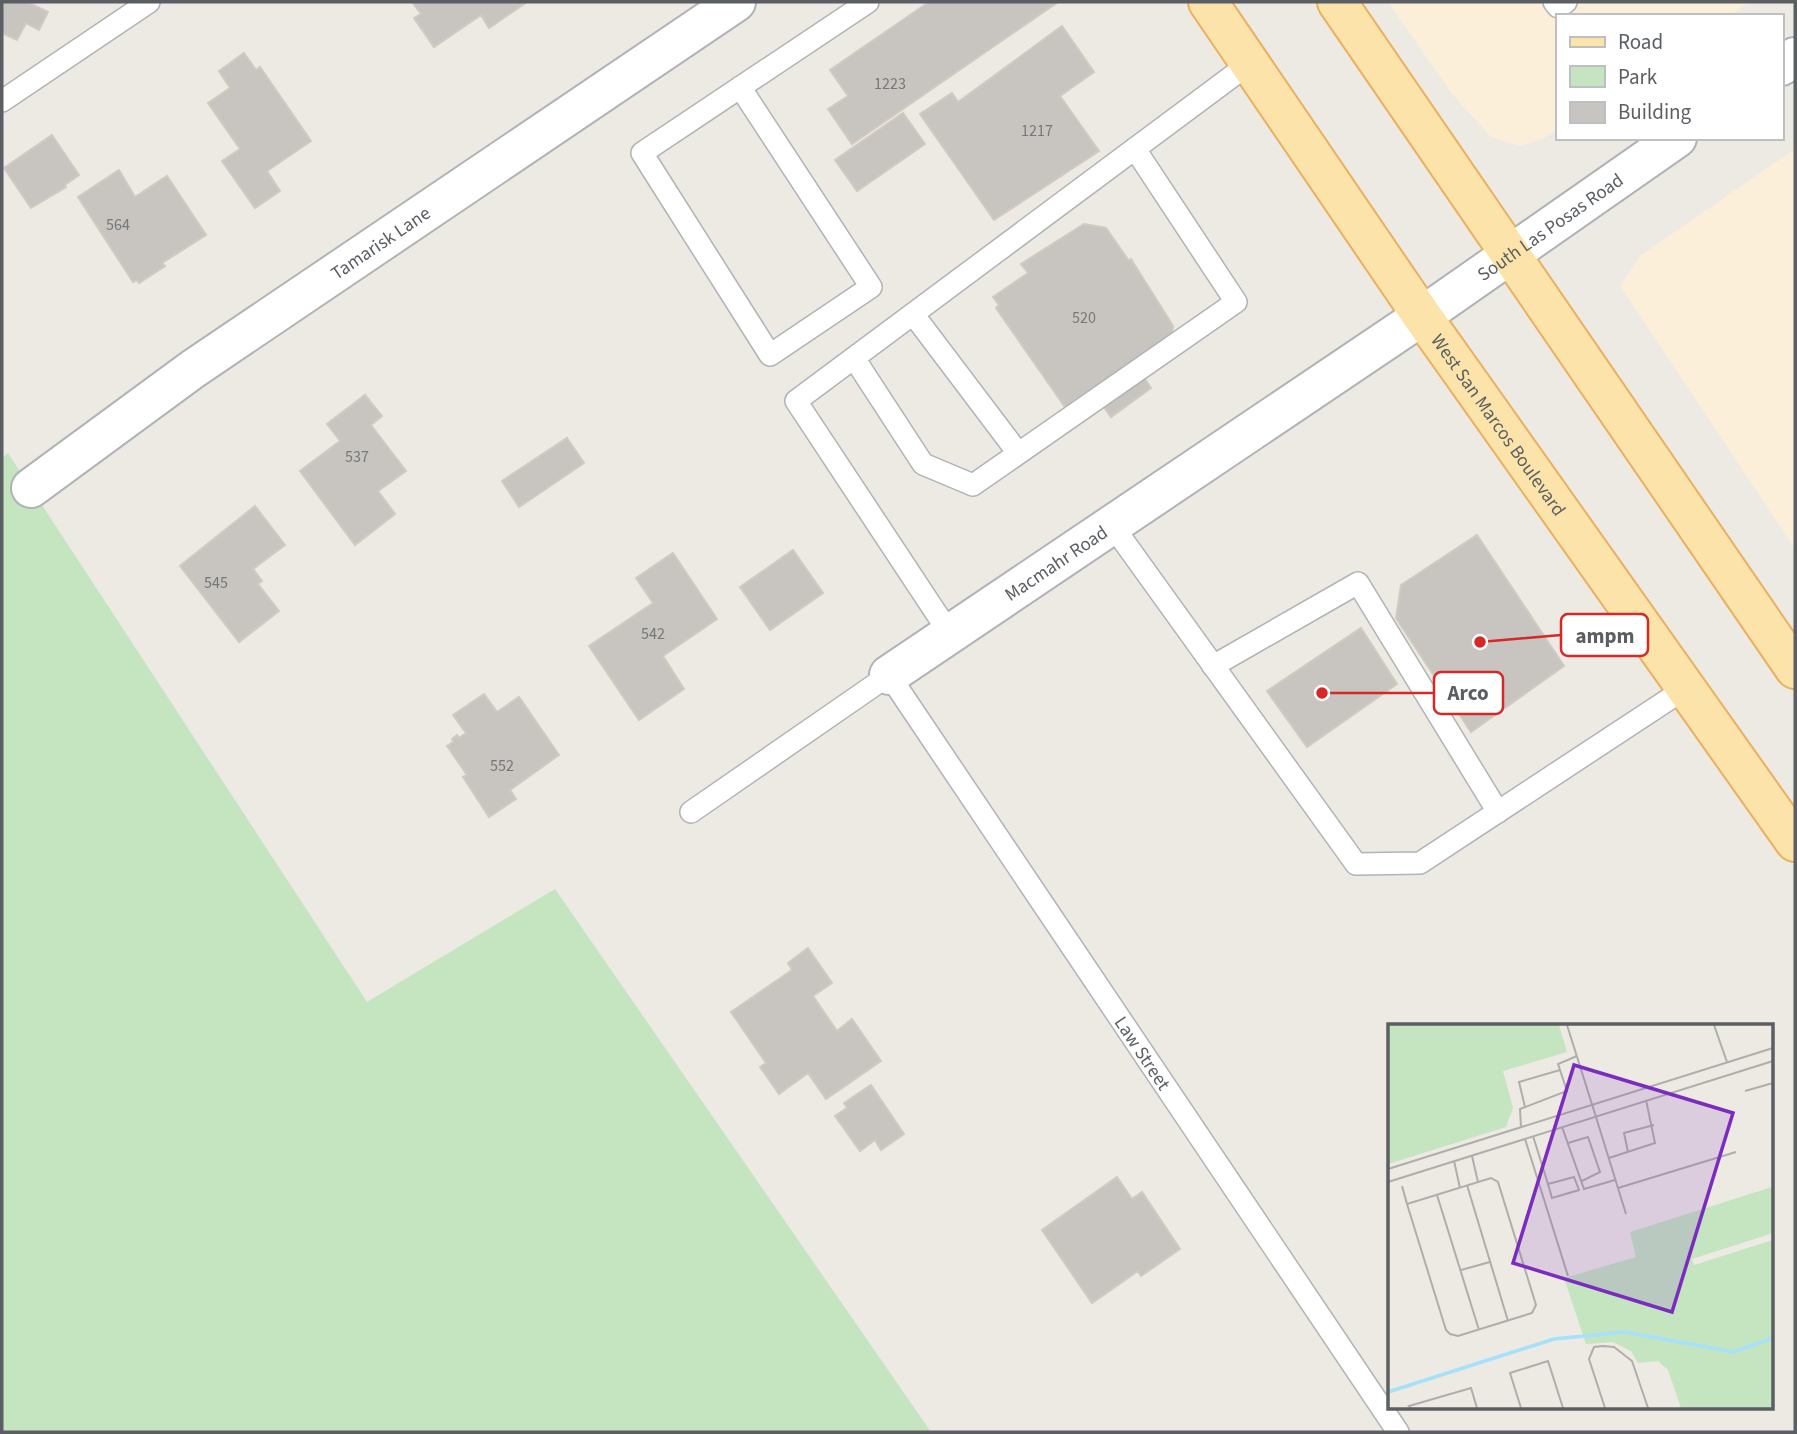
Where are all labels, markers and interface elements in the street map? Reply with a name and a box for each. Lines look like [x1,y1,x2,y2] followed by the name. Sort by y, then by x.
[1556,14,1783,140] legend
[1618,27,1663,57] text: Road
[1618,62,1658,92] text: Park
[874,73,906,95] house number: 1223
[1618,97,1692,127] text: Building
[1021,120,1053,142] house number: 1217
[1472,167,1629,288] street label: South Las Posas Road
[326,200,436,287] street label: Tamarisk Lane
[106,214,130,236] house number: 564
[1072,307,1096,329] house number: 520
[1424,329,1572,522] street label: West San Marcos Boulevard
[345,446,369,468] house number: 537
[1000,520,1113,608] street label: Macmahr Road
[204,572,228,594] house number: 545
[1561,614,1648,656] callout: ampm
[1575,621,1635,651] text: ampm
[641,623,665,645] house number: 542
[1434,672,1503,714] callout: Arco
[1446,678,1489,708] text: Arco
[490,755,514,777] house number: 552
[1107,1011,1177,1096] street label: Law Street
[1388,1024,1772,1410] inset map

